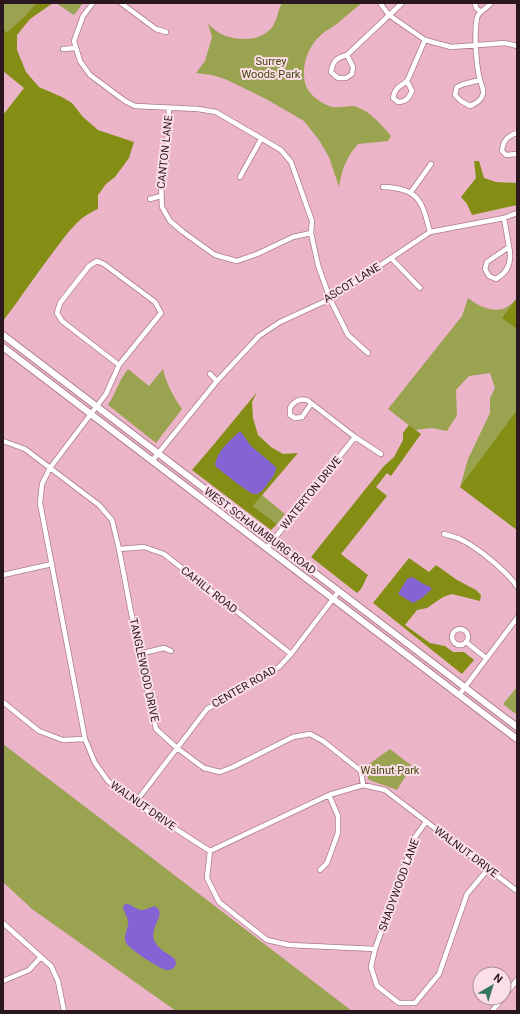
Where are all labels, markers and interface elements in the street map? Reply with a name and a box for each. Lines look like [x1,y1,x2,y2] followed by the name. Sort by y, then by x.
[242,55,301,81] park label: Surrey Woods Park
[155,115,175,189] street label: CANTON LANE
[321,260,383,306] street label: ASCOT LANE
[278,454,344,532] street label: WATERTON DRIVE
[202,485,318,577] street label: WEST SCHAUMBURG ROAD
[178,564,240,616] street label: CAHILL ROAD
[127,617,161,723] street label: TANGLEWOOD DRIVE
[210,663,278,711] street label: CENTER ROAD
[361,764,420,777] park label: Walnut Park
[108,779,178,833] street label: WALNUT DRIVE
[431,824,501,880] street label: WALNUT DRIVE
[376,837,422,933] street label: SHADYWOOD LANE
[472,966,512,1006] north arrow
[491,971,505,986] text: N

